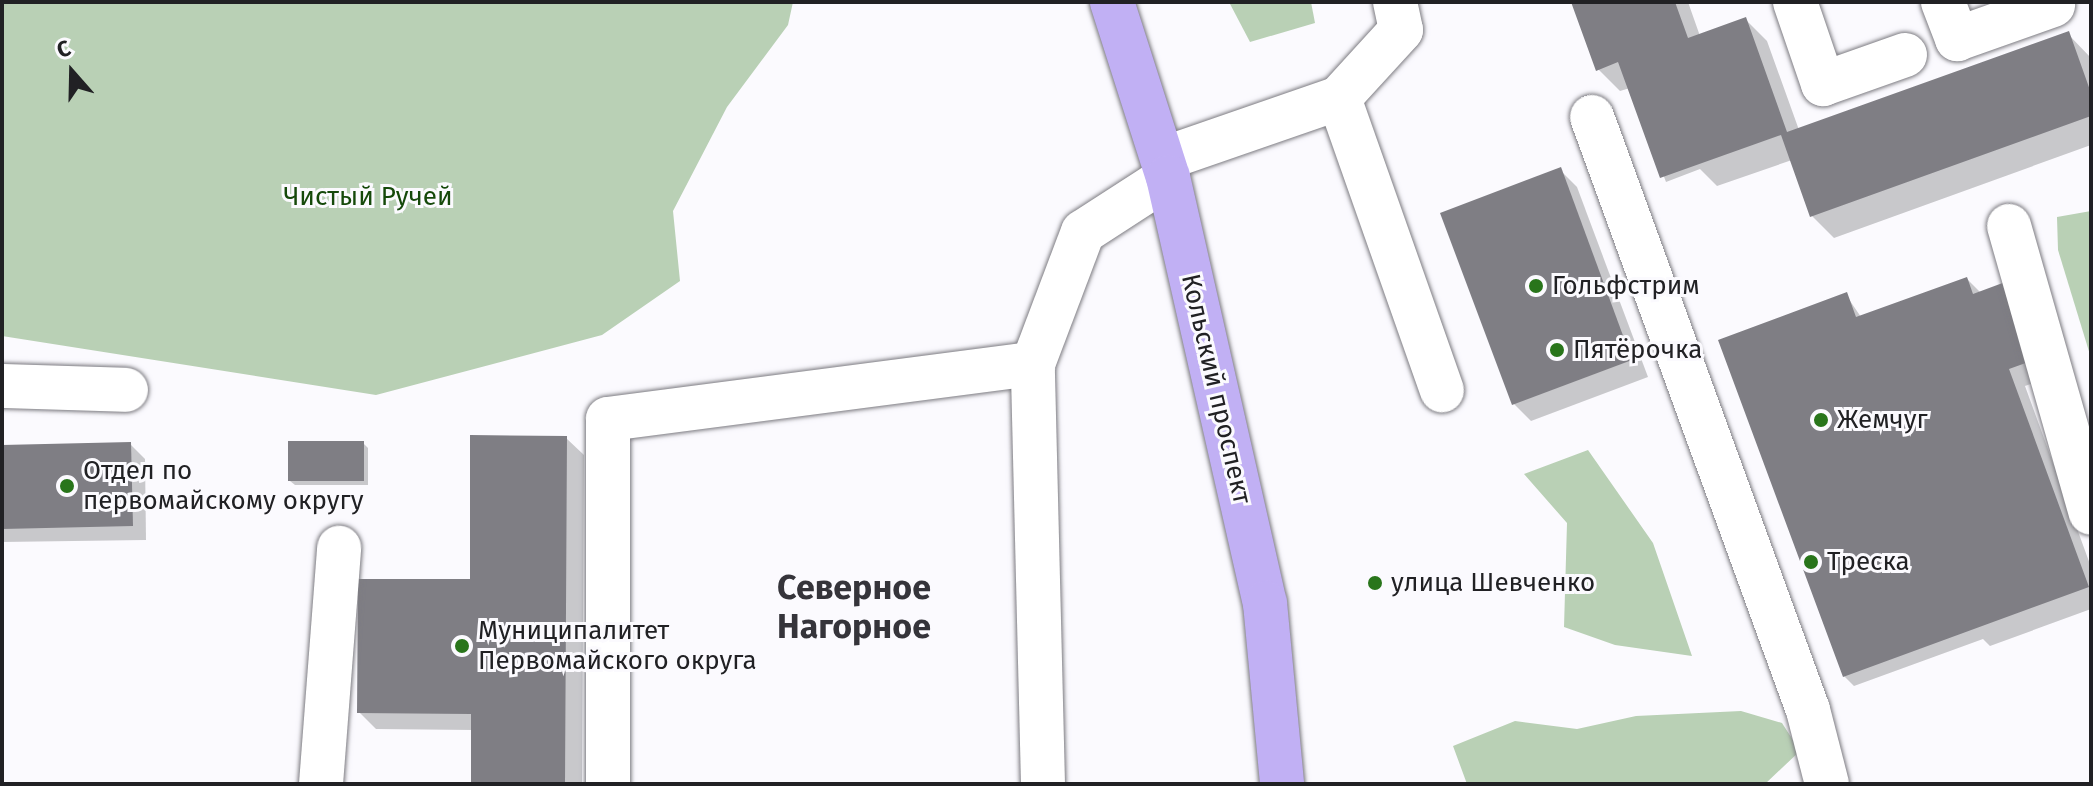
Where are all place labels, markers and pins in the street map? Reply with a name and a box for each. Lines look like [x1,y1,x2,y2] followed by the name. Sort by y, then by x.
[1552,270,1700,302] place label: Гольфстрим
[1527,277,1545,295] marker: Гольфстрим
[1573,334,1702,366] place label: Пятёрочка
[1548,341,1566,359] marker: Пятёрочка
[1837,404,1928,436] place label: Жемчуг
[1812,411,1830,429] marker: Жемчуг
[83,455,364,516] place label: Отдел по первомайскому округу
[58,477,76,495] marker: Отдел по первомайскому округу
[1827,546,1910,578] place label: Треска
[1802,553,1820,571] marker: Треска
[1391,567,1595,599] place label: улица Шевченко
[1366,574,1384,592] marker: улица Шевченко
[478,615,757,676] place label: Муниципалитет Первомайского округа
[453,637,471,655] marker: Муниципалитет Первомайского округа

